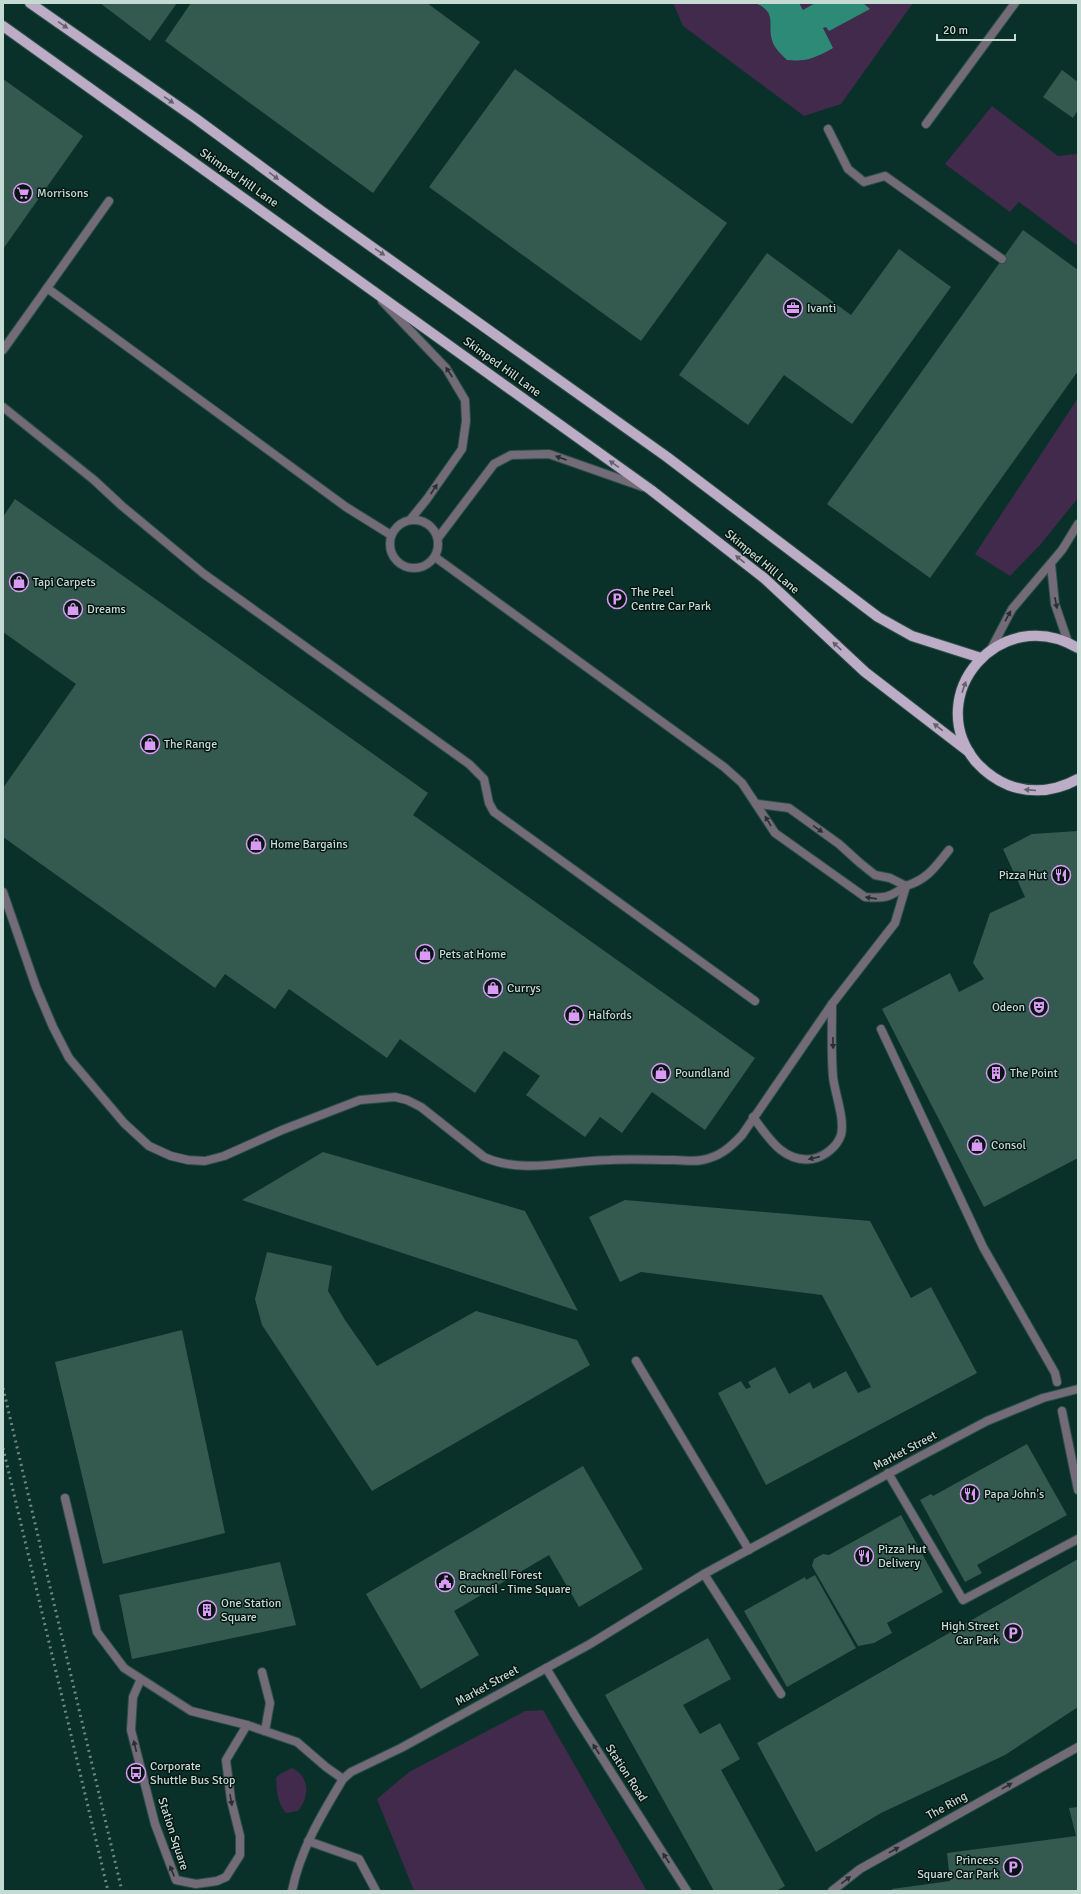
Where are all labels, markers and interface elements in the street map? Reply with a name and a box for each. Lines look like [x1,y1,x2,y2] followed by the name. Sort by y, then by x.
[937,16,1015,42] scale bar
[58,21,68,29] one-way arrow
[943,23,968,38] text: 20 m
[164,95,175,104] one-way arrow
[197,145,281,211] street label: Skimped Hill Lane
[269,172,279,180] one-way arrow
[12,182,34,204] supermarket icon: Morrisons
[37,186,89,201] place label: Morrisons
[375,248,385,256] one-way arrow
[782,297,804,319] office icon: Ivanti
[807,301,836,316] place label: Ivanti
[460,334,544,400] street label: Skimped Hill Lane
[445,367,453,378] one-way arrow
[555,455,567,461] one-way arrow
[609,460,620,468] one-way arrow
[430,484,438,494] one-way arrow
[722,527,802,597] street label: Skimped Hill Lane
[735,555,746,564] one-way arrow
[8,571,30,593] shop icon: Tapi Carpets
[33,575,96,590] place label: Tapi Carpets
[631,585,711,614] place label: The Peel Centre Car Park
[606,588,628,610] parking icon: The Peel Centre Car Park
[1053,596,1059,609] one-way arrow
[62,598,84,620] shop icon: Dreams
[87,602,126,617] place label: Dreams
[1005,611,1012,622] one-way arrow
[832,641,842,651] one-way arrow
[961,681,967,693] one-way arrow
[933,723,944,732] one-way arrow
[139,733,161,755] shop icon: The Range
[164,737,217,752] place label: The Range
[1024,787,1036,793] one-way arrow
[764,816,772,826] one-way arrow
[812,825,823,833] one-way arrow
[245,833,267,855] shop icon: Home Bargains
[270,837,348,852] place label: Home Bargains
[1050,864,1072,886] restaurant icon: Pizza Hut
[999,868,1047,883] place label: Pizza Hut
[865,895,877,901] one-way arrow
[414,943,436,965] shop icon: Pets at Home
[439,947,506,962] place label: Pets at Home
[482,977,504,999] shop icon: Currys
[507,981,541,996] place label: Currys
[1028,996,1050,1018] theatre icon: Odeon
[992,1000,1025,1015] place label: Odeon
[563,1004,585,1026] shop icon: Halfords
[588,1008,632,1023] place label: Halfords
[829,1037,836,1049] one-way arrow
[650,1062,672,1084] shop icon: Poundland
[985,1062,1007,1084] building icon: The Point
[675,1066,730,1081] place label: Poundland
[1010,1066,1058,1081] place label: The Point
[966,1134,988,1156] shop icon: Consol
[991,1138,1026,1153] place label: Consol
[808,1155,820,1161] one-way arrow
[871,1428,939,1474] street label: Market Street
[959,1483,981,1505] restaurant icon: Papa John's
[984,1487,1044,1502] place label: Papa John's
[878,1542,926,1571] place label: Pizza Hut Delivery
[853,1545,875,1567] restaurant icon: Pizza Hut Delivery
[459,1568,571,1597] place label: Bracknell Forest Council - Time Square
[434,1571,456,1593] public building icon: Bracknell Forest Council - Time Square
[221,1596,281,1625] place label: One Station Square
[196,1599,218,1621] building icon: One Station Square
[941,1619,999,1648] place label: High Street Car Park
[1002,1622,1024,1644] parking icon: High Street Car Park
[453,1662,521,1710] street label: Market Street
[132,1740,138,1752] one-way arrow
[602,1741,650,1805] street label: Station Road
[592,1744,600,1754] one-way arrow
[150,1759,235,1788] place label: Corporate Shuttle Bus Stop
[125,1762,147,1784] bus stop icon: Corporate Shuttle Bus Stop
[1001,1783,1013,1790] one-way arrow
[924,1789,970,1823] street label: The Ring
[228,1793,234,1806] one-way arrow
[154,1796,192,1872] street label: Station Square
[888,1847,900,1854] one-way arrow
[662,1853,670,1863] one-way arrow
[917,1853,999,1882] place label: Princess Square Car Park
[1002,1856,1024,1878] parking icon: Princess Square Car Park
[169,1865,175,1876] one-way arrow
[840,1876,851,1884] one-way arrow

